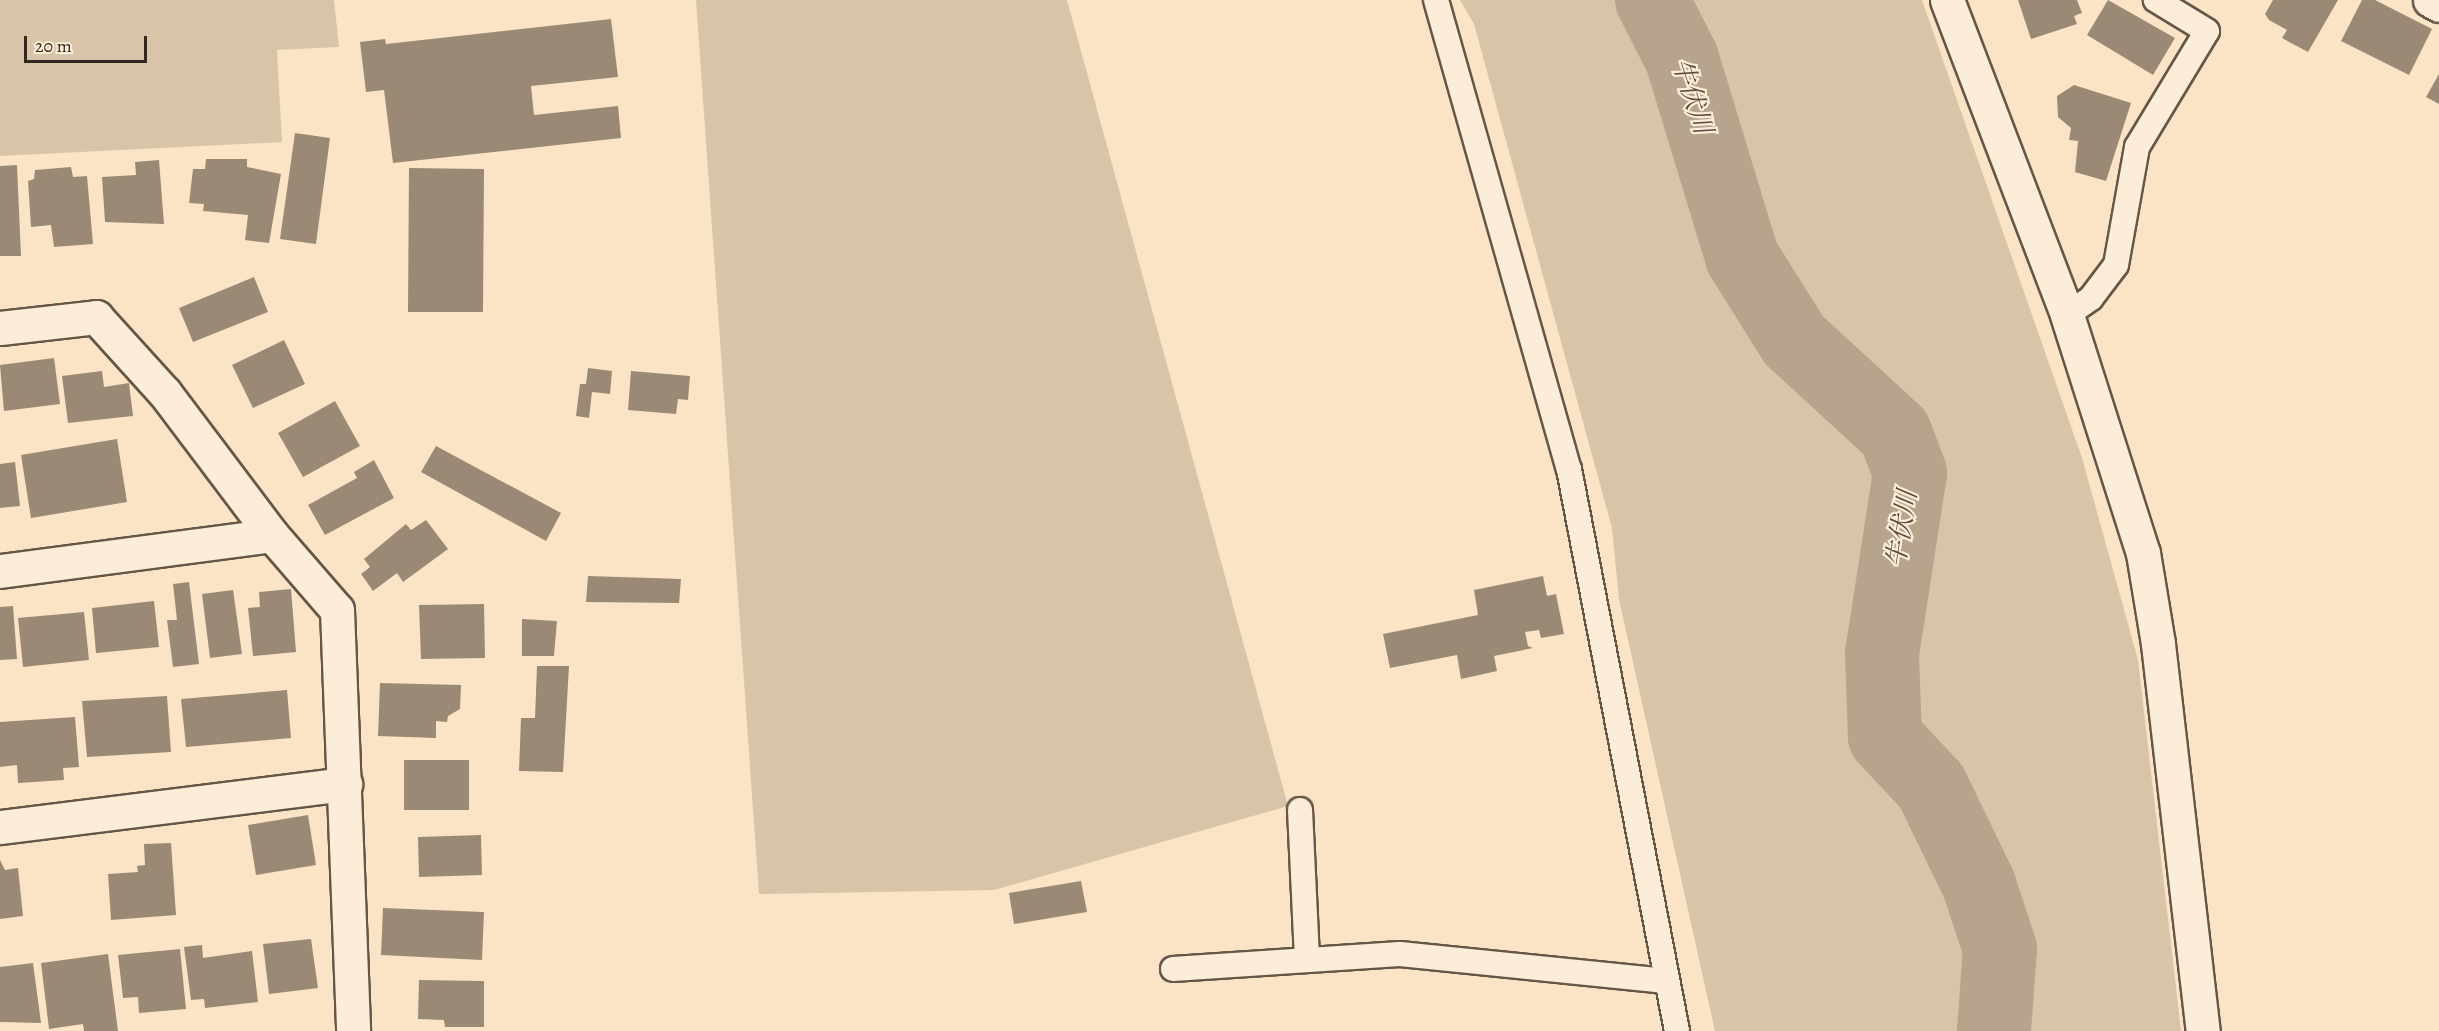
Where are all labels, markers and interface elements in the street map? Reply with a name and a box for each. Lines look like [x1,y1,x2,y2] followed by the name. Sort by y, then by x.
[27,24,150,62] scale bar
[35,34,72,58] text: 20 m
[1665,54,1719,138] water label: 牛伏川
[1880,488,1924,570] water label: 牛伏川

